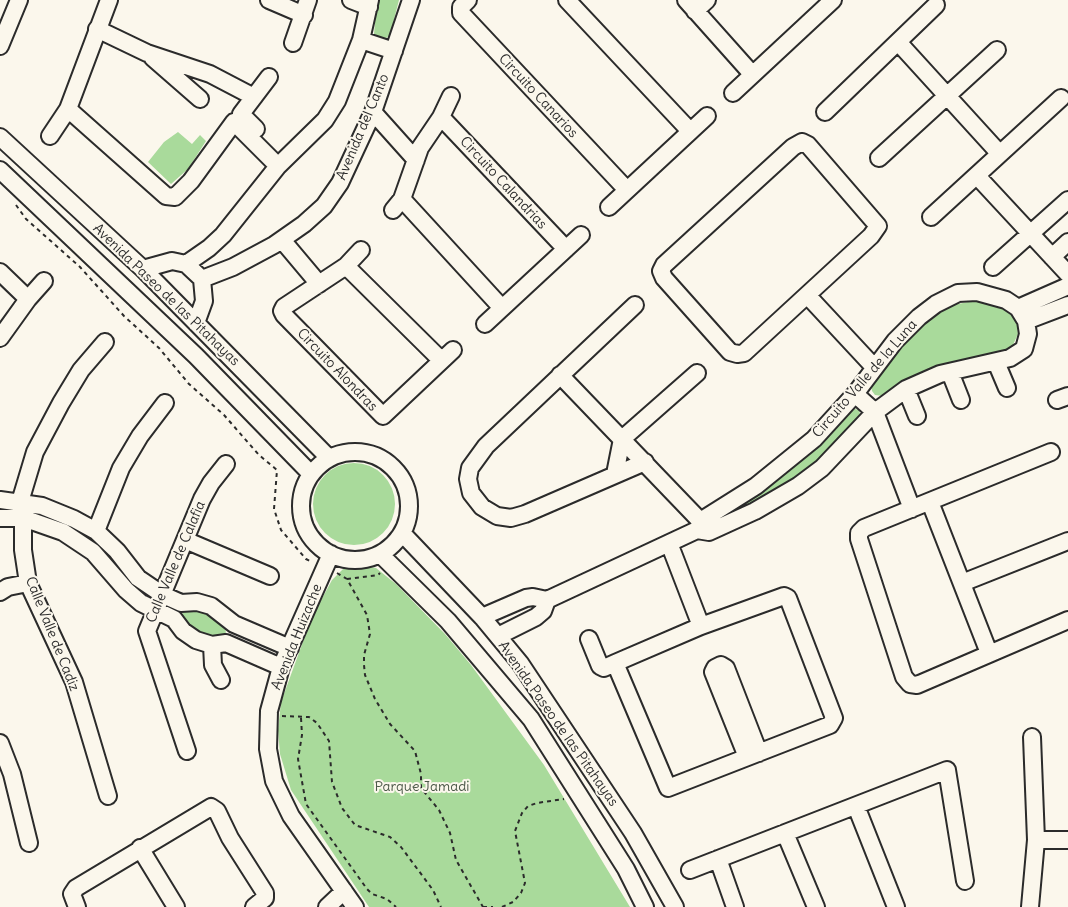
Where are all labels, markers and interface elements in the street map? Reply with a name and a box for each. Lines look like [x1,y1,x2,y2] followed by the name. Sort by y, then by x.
[495,51,581,141] street label: Circuito Canarios
[333,71,393,183] street label: Avenida del Canto
[456,133,550,233] street label: Circuito Calandrias
[89,220,243,370] street label: Avenida Paseo de las Pitahayas
[809,317,921,441] street label: Circuito Valle de la Luna
[293,325,381,415] street label: Circuito Alondras
[143,499,209,625] street label: Calle Valle de Calafia
[21,574,83,694] street label: Calle Valle de Cadiz
[268,582,326,692] street label: Avenida Huizache
[494,638,622,810] street label: Avenida Paseo de las Pitahayas
[374,779,470,795] park label: Parque Jamadi

